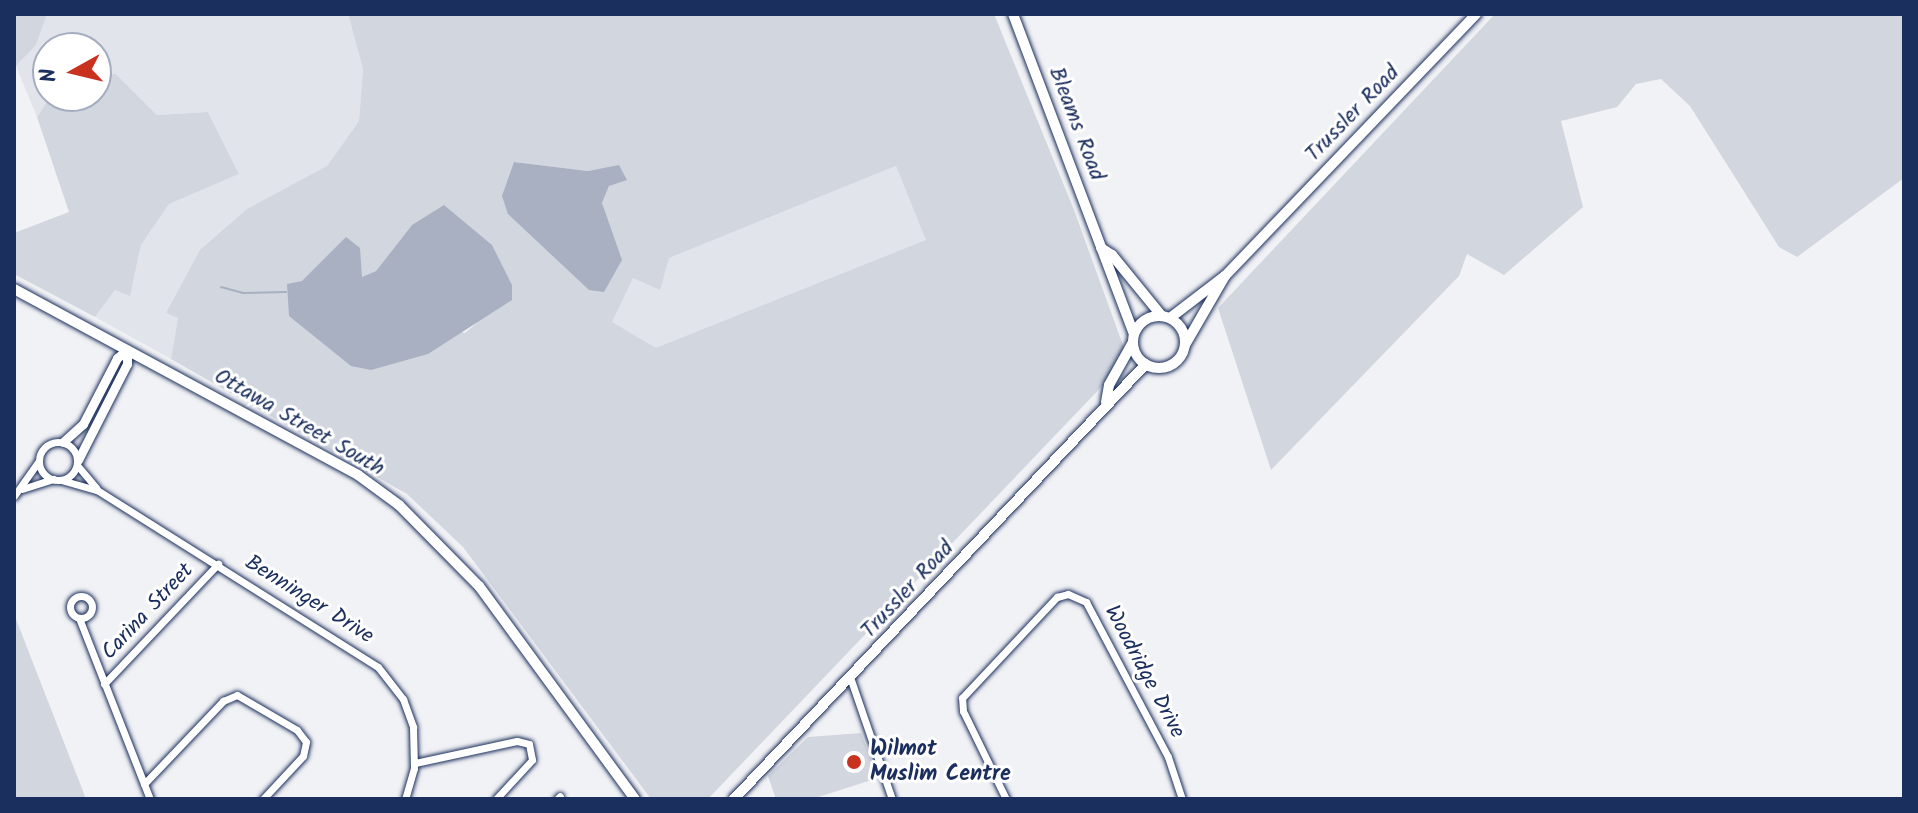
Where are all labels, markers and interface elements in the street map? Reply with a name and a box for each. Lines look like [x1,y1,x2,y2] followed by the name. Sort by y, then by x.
[32,32,112,112] north arrow
[1300,60,1406,168] street label: Trussler Road
[1042,64,1110,184] street label: Bleams Road
[31,66,68,84] text: N
[209,364,389,482] street label: Ottawa Street South
[856,536,960,644] street label: Trussler Road
[240,550,378,650] street label: Benninger Drive
[97,558,199,666] street label: Carina Street
[1098,601,1190,743] street label: Woodridge Drive
[870,736,1011,788] place label: Wilmot Muslim Centre
[845,753,863,771] marker: Wilmot Muslim Centre

